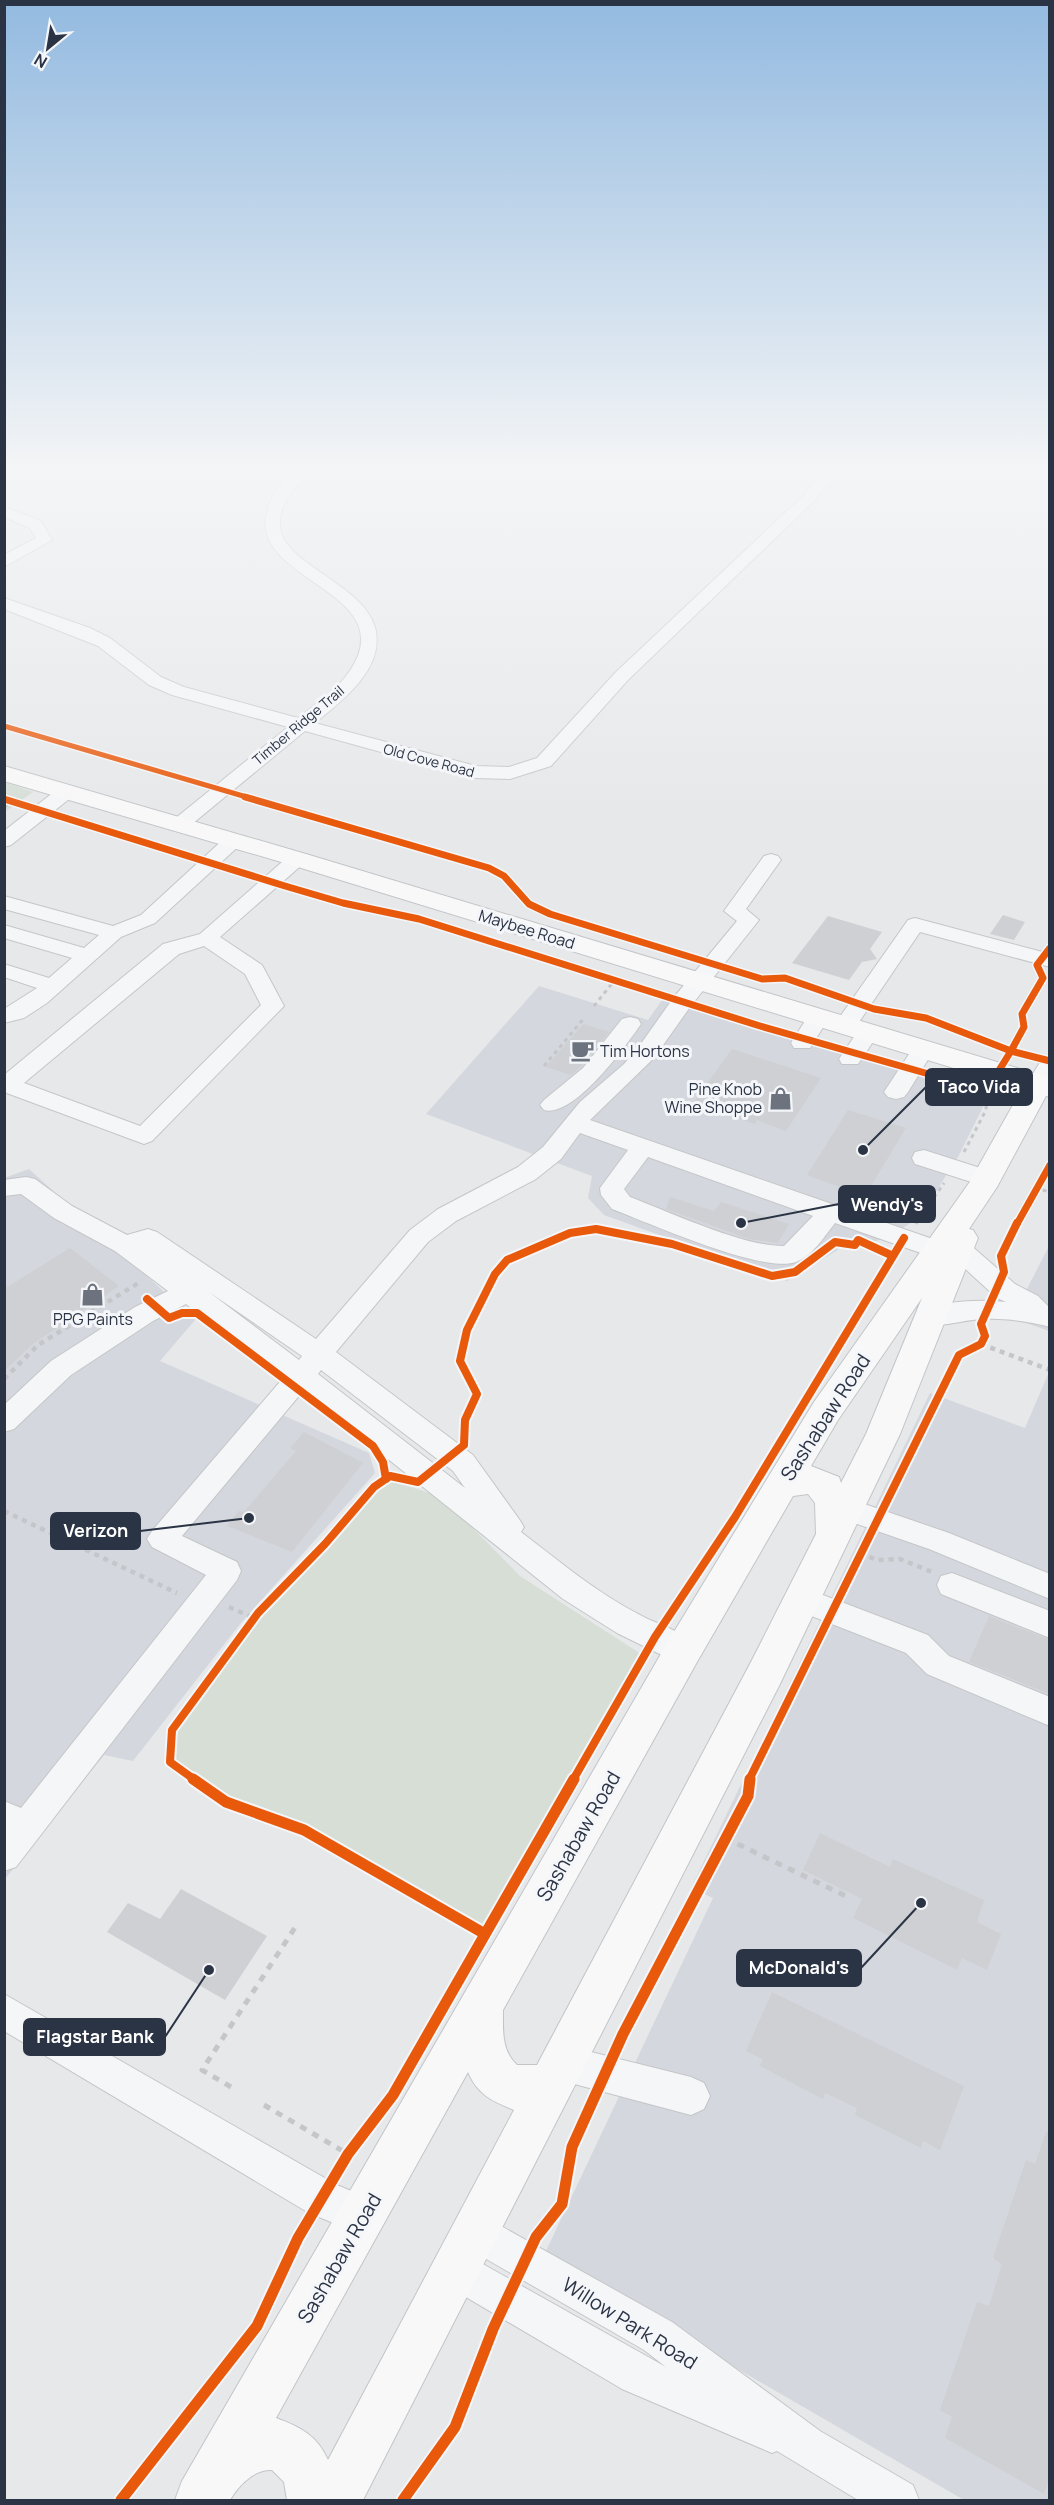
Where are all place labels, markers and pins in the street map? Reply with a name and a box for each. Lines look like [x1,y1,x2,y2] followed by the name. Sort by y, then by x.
[569,1038,595,1064] cafe icon: Tim Hortons
[600,1040,690,1062] place label: Tim Hortons
[926,1069,1032,1105] callout: Taco Vida
[664,1078,762,1118] place label: Pine Knob Wine Shoppe
[767,1085,793,1111] shop icon: Pine Knob Wine Shoppe
[839,1186,935,1222] callout: Wendy's
[80,1281,106,1307] shop icon: PPG Paints
[53,1308,133,1330] place label: PPG Paints
[51,1513,140,1549] callout: Verizon
[737,1950,861,1986] callout: McDonald's
[24,2019,165,2055] callout: Flagstar Bank

